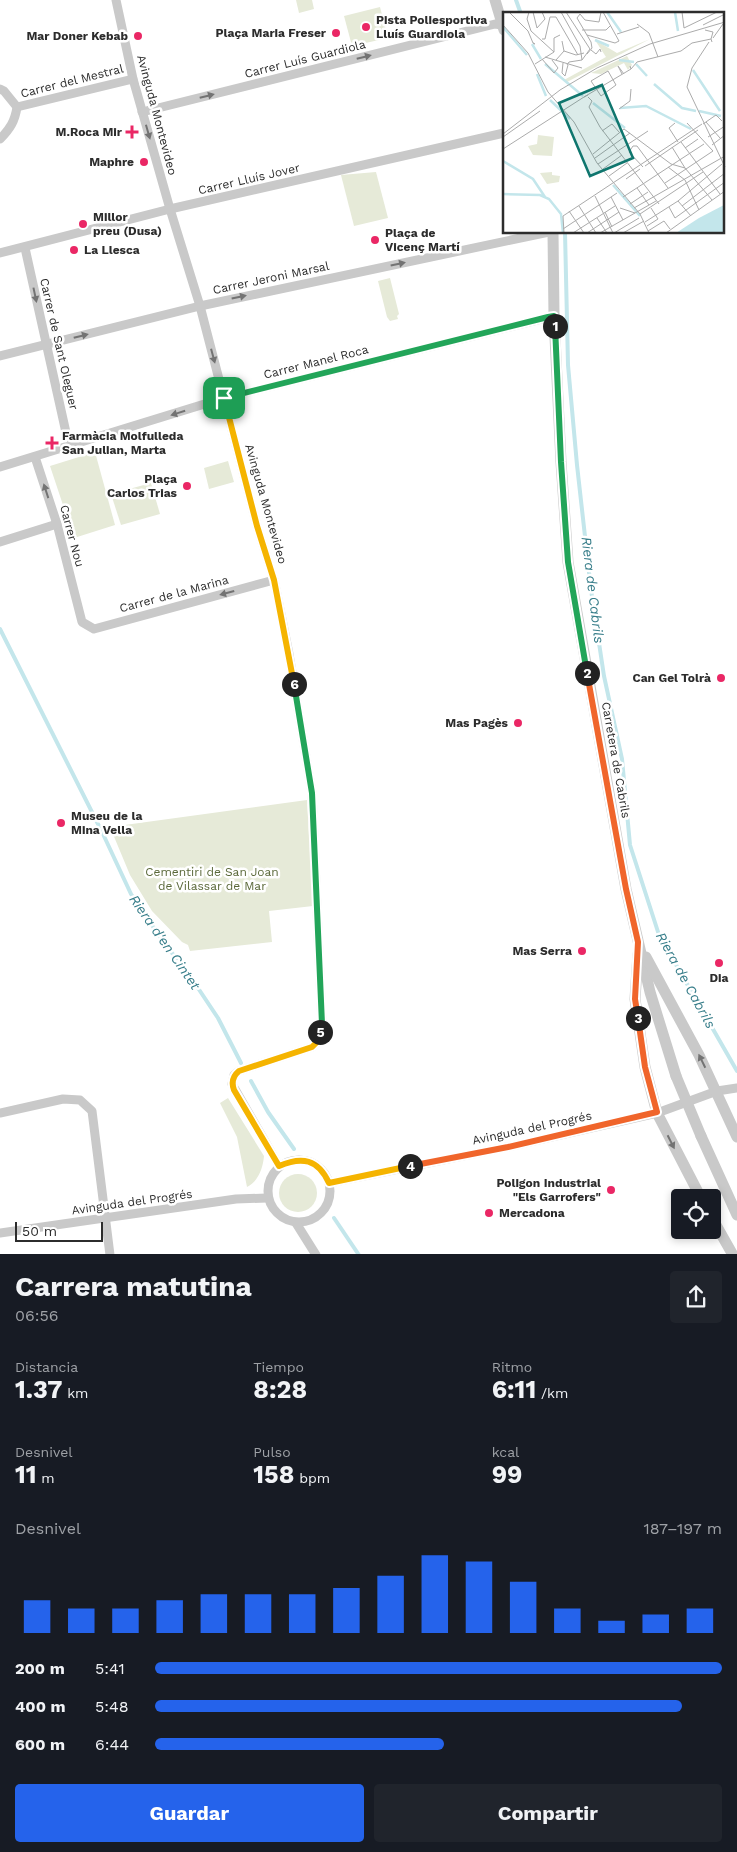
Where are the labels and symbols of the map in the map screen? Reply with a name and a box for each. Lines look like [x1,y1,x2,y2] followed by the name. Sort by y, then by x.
[503,12,724,234] inset map
[376,13,487,41] place label: Pista Poliesportiva Lluís Guardiola
[360,21,372,33] marker: Pista Poliesportiva Lluís Guardiola
[216,26,327,40] place label: Plaça Maria Freser
[330,27,342,39] marker: Plaça Maria Freser
[26,29,128,43] place label: Mar Doner Kebab
[132,30,144,42] marker: Mar Doner Kebab
[243,37,367,81] street label: Carrer Luís Guardiola
[134,53,180,177] street label: Avinguda Montevideo
[357,53,372,61] one-way arrow
[19,61,125,101] street label: Carrer del Mestral
[199,92,214,100] one-way arrow
[56,125,123,139] place label: M.Roca Mir
[144,125,152,140] one-way arrow
[126,126,138,138] marker: M.Roca Mir
[89,155,134,169] place label: Maphre
[138,156,150,168] marker: Maphre
[197,160,301,197] street label: Carrer Lluís Jover
[93,210,162,238] place label: Millor preu (Dusa)
[77,218,89,230] marker: Millor preu (Dusa)
[385,226,460,254] place label: Plaça de Vicenç Martí
[369,234,381,246] marker: Plaça de Vicenç Martí
[84,243,140,257] place label: La Llesca
[68,244,80,256] marker: La Llesca
[212,259,331,297] street label: Carrer Jeroni Marsal
[391,259,407,267] one-way arrow
[37,277,81,411] street label: Carrer de Sant Oleguer
[31,288,39,303] one-way arrow
[232,293,247,301] one-way arrow
[542,314,568,338] pin: 1
[74,332,89,340] one-way arrow
[262,342,370,382] street label: Carrer Manel Roca
[209,348,217,363] one-way arrow
[203,377,245,419] pin
[170,409,185,417] one-way arrow
[62,429,183,457] place label: Farmàcia Molfulleda San Julian, Marta
[46,437,58,449] marker: Farmàcia Molfulleda San Julian, Marta
[242,443,290,565] street label: Avinguda Montevideo
[107,472,178,500] place label: Plaça Carlos Trias
[181,480,193,492] marker: Plaça Carlos Trias
[42,483,50,498] one-way arrow
[57,503,87,569] street label: Carrer Nou
[579,536,607,644] water label: Riera de Cabrils
[118,573,230,615] street label: Carrer de la Marina
[220,589,235,597] one-way arrow
[574,660,600,686] pin: 2
[633,671,711,685] place label: Can Gel Tolrà
[282,672,306,696] pin: 6
[715,672,727,684] marker: Can Gel Tolrà
[599,701,633,819] street label: Carretera de Cabrils
[445,716,509,730] place label: Mas Pagès
[512,717,524,729] marker: Mas Pagès
[71,809,142,837] place label: Museu de la Mina Vella
[55,817,67,829] marker: Museu de la Mina Vella
[145,865,279,893] park label: Cementiri de San Joan de Vilassar de Mar
[126,891,204,993] water label: Riera d'en Cintet
[653,929,719,1031] water label: Riera de Cabrils
[512,944,572,958] place label: Mas Serra
[576,945,588,957] marker: Mas Serra
[713,957,725,969] marker: Dia
[709,971,729,985] place label: Dia
[626,1006,650,1030] pin: 3
[308,1020,332,1044] pin: 5
[698,1054,706,1068] one-way arrow
[471,1109,593,1147] street label: Avinguda del Progrés
[667,1135,675,1150] one-way arrow
[398,1154,422,1178] pin: 4
[496,1176,601,1204] place label: Poligon Industrial "Els Garrofers"
[605,1184,617,1196] marker: Poligon Industrial "Els Garrofers"
[71,1187,193,1217] street label: Avinguda del Progrés
[499,1206,565,1220] place label: Mercadona
[483,1207,495,1219] marker: Mercadona
[15,1220,102,1243] scale bar

